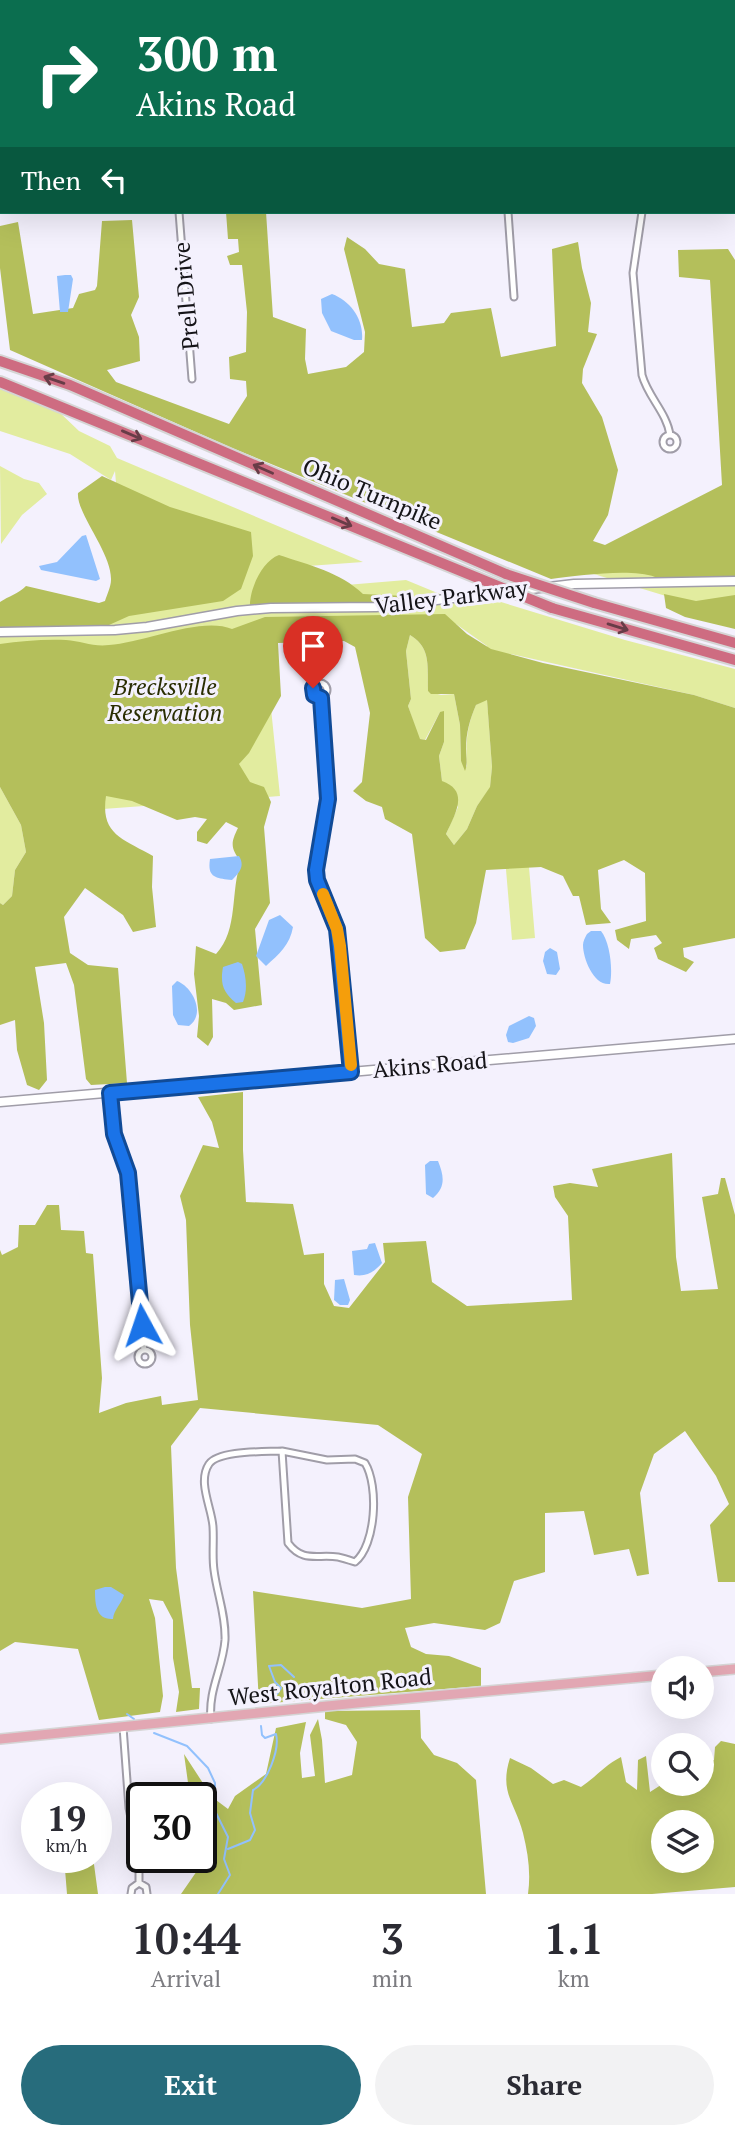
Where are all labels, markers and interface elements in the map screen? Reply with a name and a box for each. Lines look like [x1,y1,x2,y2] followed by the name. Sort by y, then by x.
[136,20,278,85] text: 300 m
[21,28,112,119] icon: right
[136,83,296,125] text: Akins Road
[95,161,133,199] icon: left
[21,163,81,197] text: Then
[165,241,206,351] street label: Prell Drive
[44,373,66,385] one-way arrow
[120,429,142,442] one-way arrow
[298,450,446,537] street label: Ohio Turnpike
[253,462,275,475] one-way arrow
[331,516,352,529] one-way arrow
[373,572,529,621] street label: Valley Parkway
[283,616,343,688] pin
[606,622,628,635] one-way arrow
[294,627,332,665] icon: arrive
[107,671,222,728] park label: Brecksville Reservation
[371,1044,489,1085] street label: Akins Road
[105,1288,179,1362] position arrow
[651,1656,714,1873] map controls
[651,1656,714,1719] button: sound
[227,1660,433,1713] street label: West Royalton Road
[651,1733,714,1796] button: search
[126,1782,217,1873] speed limit sign: 30
[47,1795,86,1841] text: 19
[651,1810,714,1873] button: layers
[46,1833,87,1857] text: km/h
[131,1910,241,1966] text: 10:44
[380,1910,404,1966] text: 3
[544,1910,604,1966] text: 1.1
[151,1963,221,1994] text: Arrival
[372,1963,412,1994] text: min
[558,1963,590,1994] text: km
[21,2045,361,2125] button: Exit
[375,2045,714,2125] button: Share

